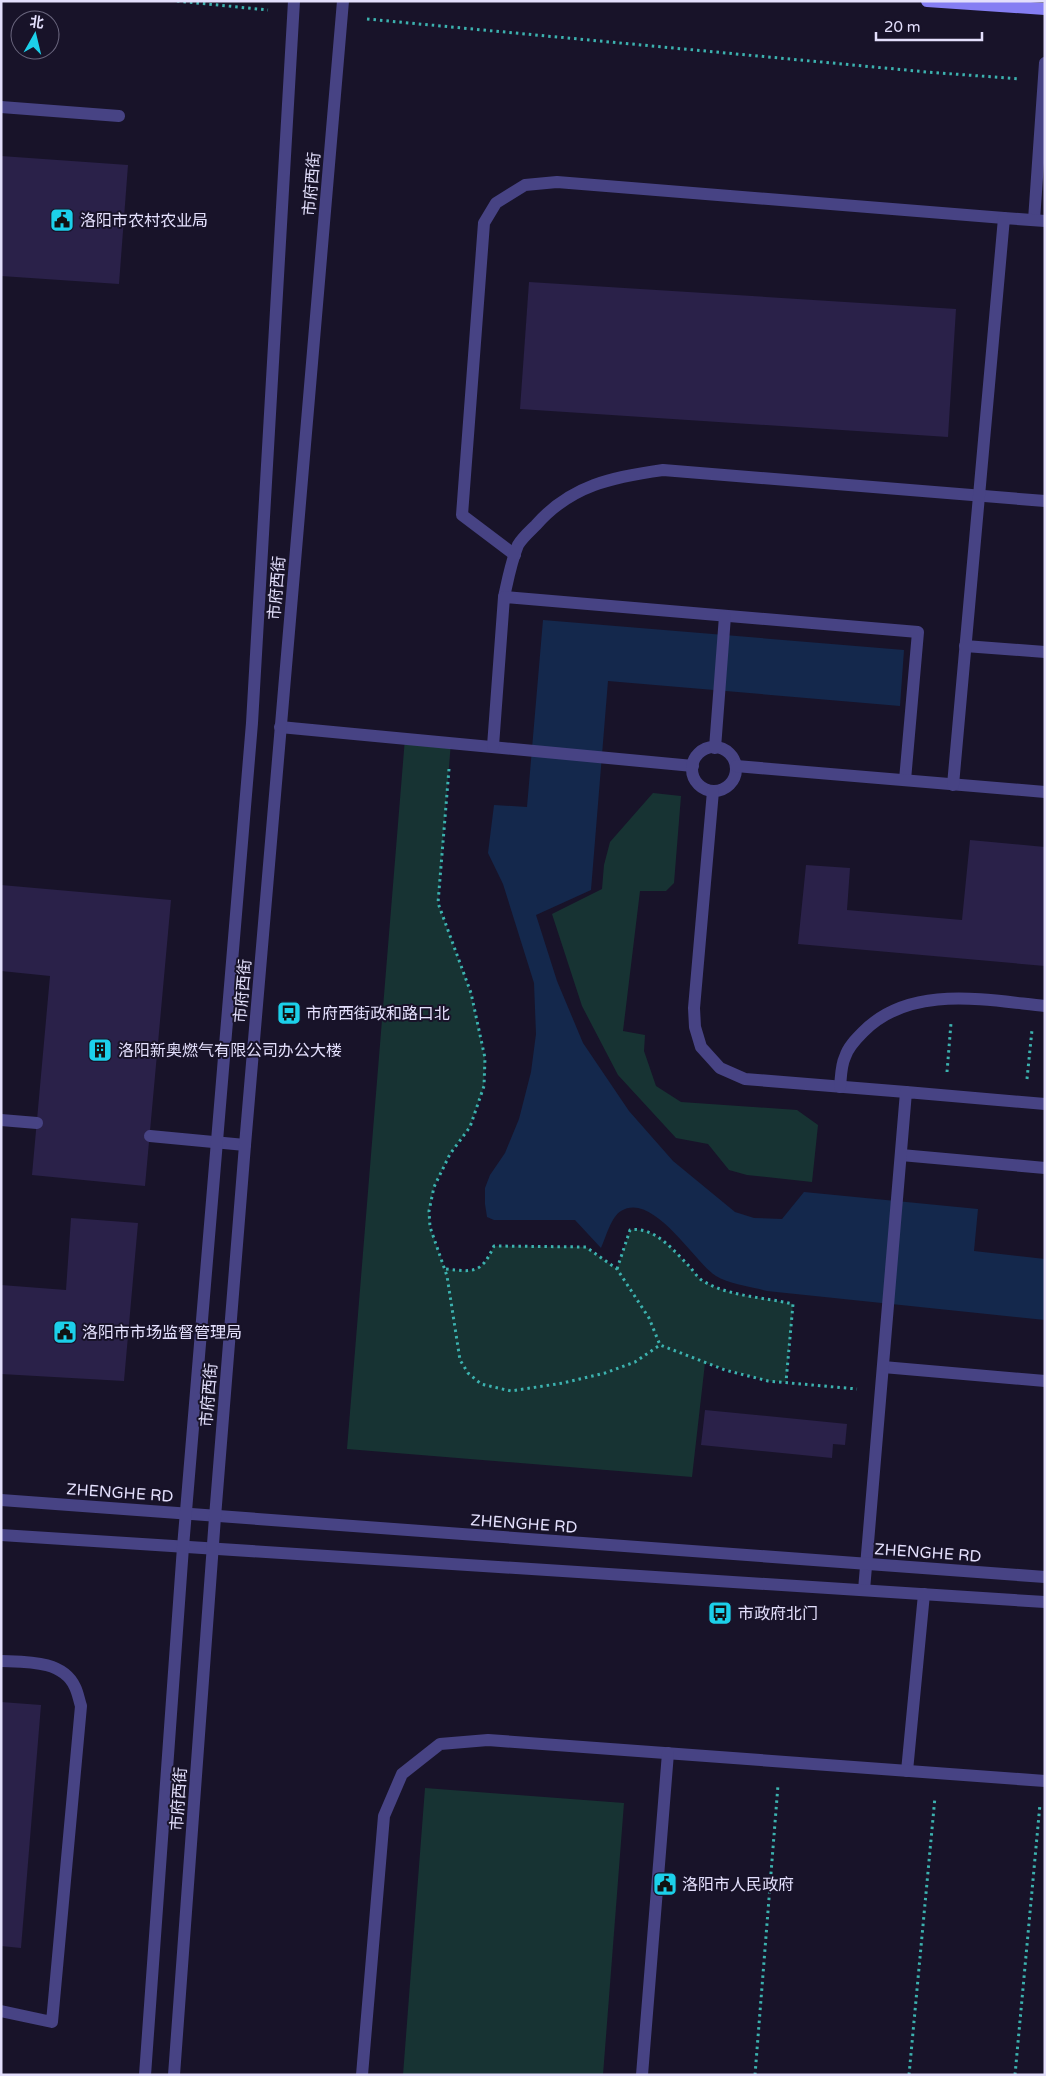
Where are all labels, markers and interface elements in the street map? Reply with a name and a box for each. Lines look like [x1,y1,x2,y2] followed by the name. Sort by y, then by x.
[10,10,60,60] north arrow
[876,10,982,42] scale bar
[29,13,45,32] text: 北
[884,18,921,36] text: 20 m
[299,151,325,217] street label: 市府西街
[49,207,75,233] public building icon: 洛阳市农村农业局
[80,211,208,231] place label: 洛阳市农村农业局
[264,555,290,621] street label: 市府西街
[230,958,256,1024] street label: 市府西街
[276,1000,302,1026] bus stop icon: 市府西街政和路口北
[306,1004,450,1024] place label: 市府西街政和路口北
[87,1037,113,1063] building icon: 洛阳新奥燃气有限公司办公大楼
[118,1041,342,1061] place label: 洛阳新奥燃气有限公司办公大楼
[52,1319,78,1345] public building icon: 洛阳市市场监督管理局
[82,1323,242,1343] place label: 洛阳市市场监督管理局
[196,1362,222,1428] street label: 市府西街
[66,1479,174,1507] street label: ZHENGHE RD
[470,1510,578,1538] street label: ZHENGHE RD
[874,1539,982,1567] street label: ZHENGHE RD
[707,1600,733,1626] bus stop icon: 市政府北门
[738,1604,818,1624] place label: 市政府北门
[167,1766,191,1832] street label: 市府西街
[652,1871,678,1897] public building icon: 洛阳市人民政府
[682,1875,794,1895] place label: 洛阳市人民政府

